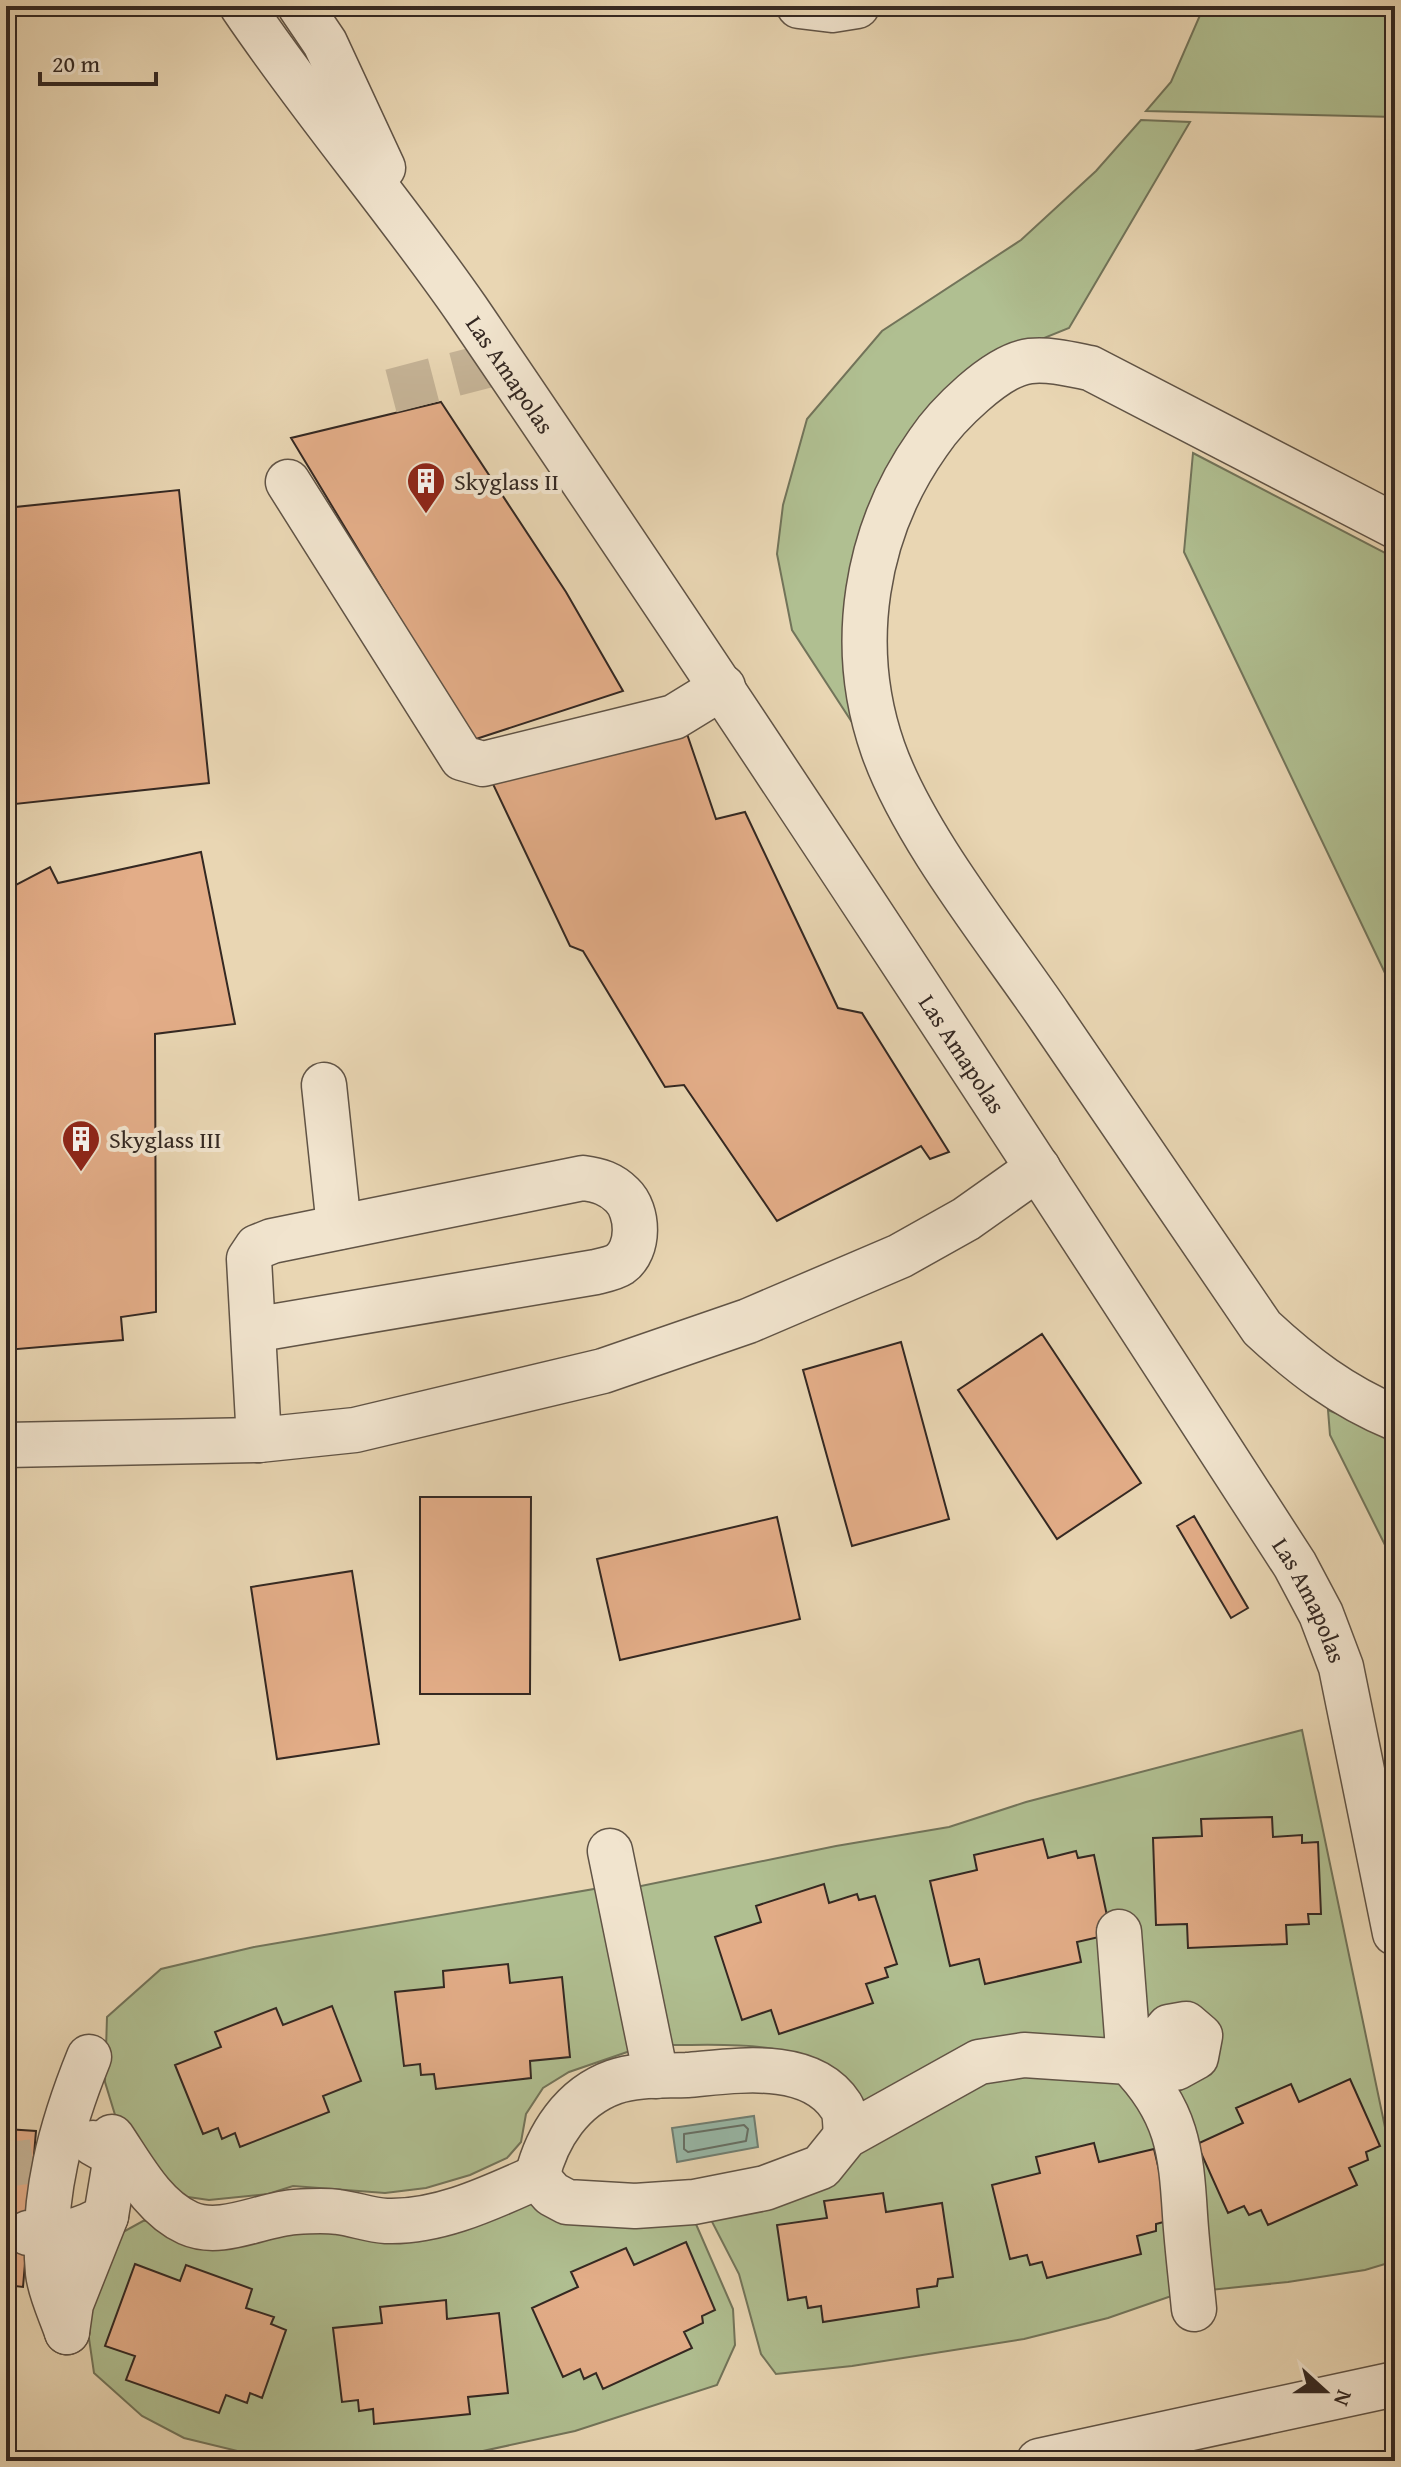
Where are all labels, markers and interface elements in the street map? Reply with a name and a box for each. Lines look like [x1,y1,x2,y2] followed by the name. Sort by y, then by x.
[40,36,156,86] scale bar
[52,46,100,81] text: 20 m
[458,308,563,440] street label: Las Amapolas
[405,460,447,515] building icon: Skyglass II
[454,464,559,499] place label: Skyglass II
[911,987,1015,1120] street label: Las Amapolas
[60,1118,102,1173] building icon: Skyglass III
[109,1122,221,1157] place label: Skyglass III
[1264,1530,1355,1668] street label: Las Amapolas
[1285,2351,1365,2431] north arrow
[1326,2386,1361,2411] text: N

